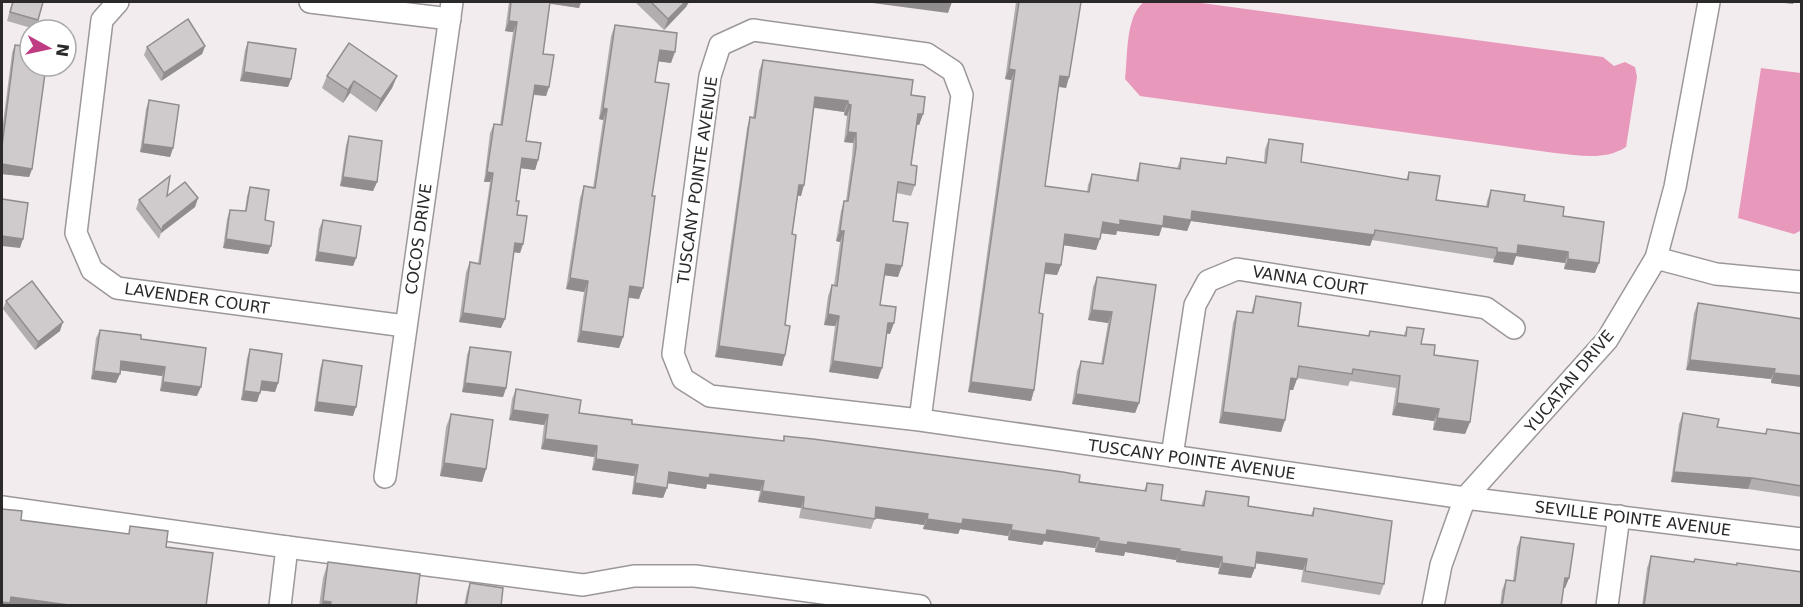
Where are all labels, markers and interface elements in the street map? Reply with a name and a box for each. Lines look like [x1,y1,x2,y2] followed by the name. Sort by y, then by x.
[18,18,78,78] north arrow
[52,42,73,58] text: N
[673,75,721,286] street label: TUSCANY POINTE AVENUE
[401,182,436,296] street label: COCOS DRIVE
[1251,262,1369,299] street label: VANNA COURT
[123,279,271,318] street label: LAVENDER COURT
[1520,326,1618,437] street label: YUCATAN DRIVE
[1086,435,1297,483] street label: TUSCANY POINTE AVENUE
[1534,497,1732,540] street label: SEVILLE POINTE AVENUE

